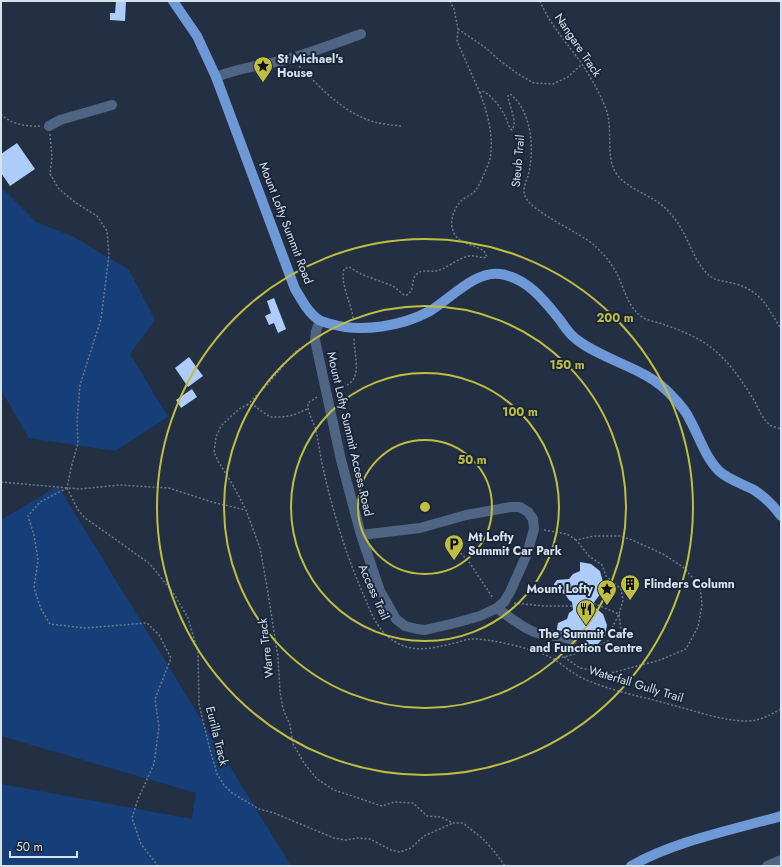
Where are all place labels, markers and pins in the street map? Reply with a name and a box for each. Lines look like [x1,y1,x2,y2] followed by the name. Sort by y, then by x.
[277,50,344,82] place label: St Michael's House
[252,55,274,83] place icon: St Michael's House
[418,500,432,514] centre of rings
[468,528,562,560] place label: Mt Lofty Summit Car Park
[443,533,465,561] parking icon: Mt Lofty Summit Car Park
[619,573,641,601] building icon: Flinders Column
[644,575,735,593] place label: Flinders Column
[596,578,618,606] place icon: Mount Lofty
[526,580,594,598] place label: Mount Lofty
[575,598,597,626] restaurant icon: The Summit Cafe and Function Centre
[530,625,643,657] place label: The Summit Cafe and Function Centre

